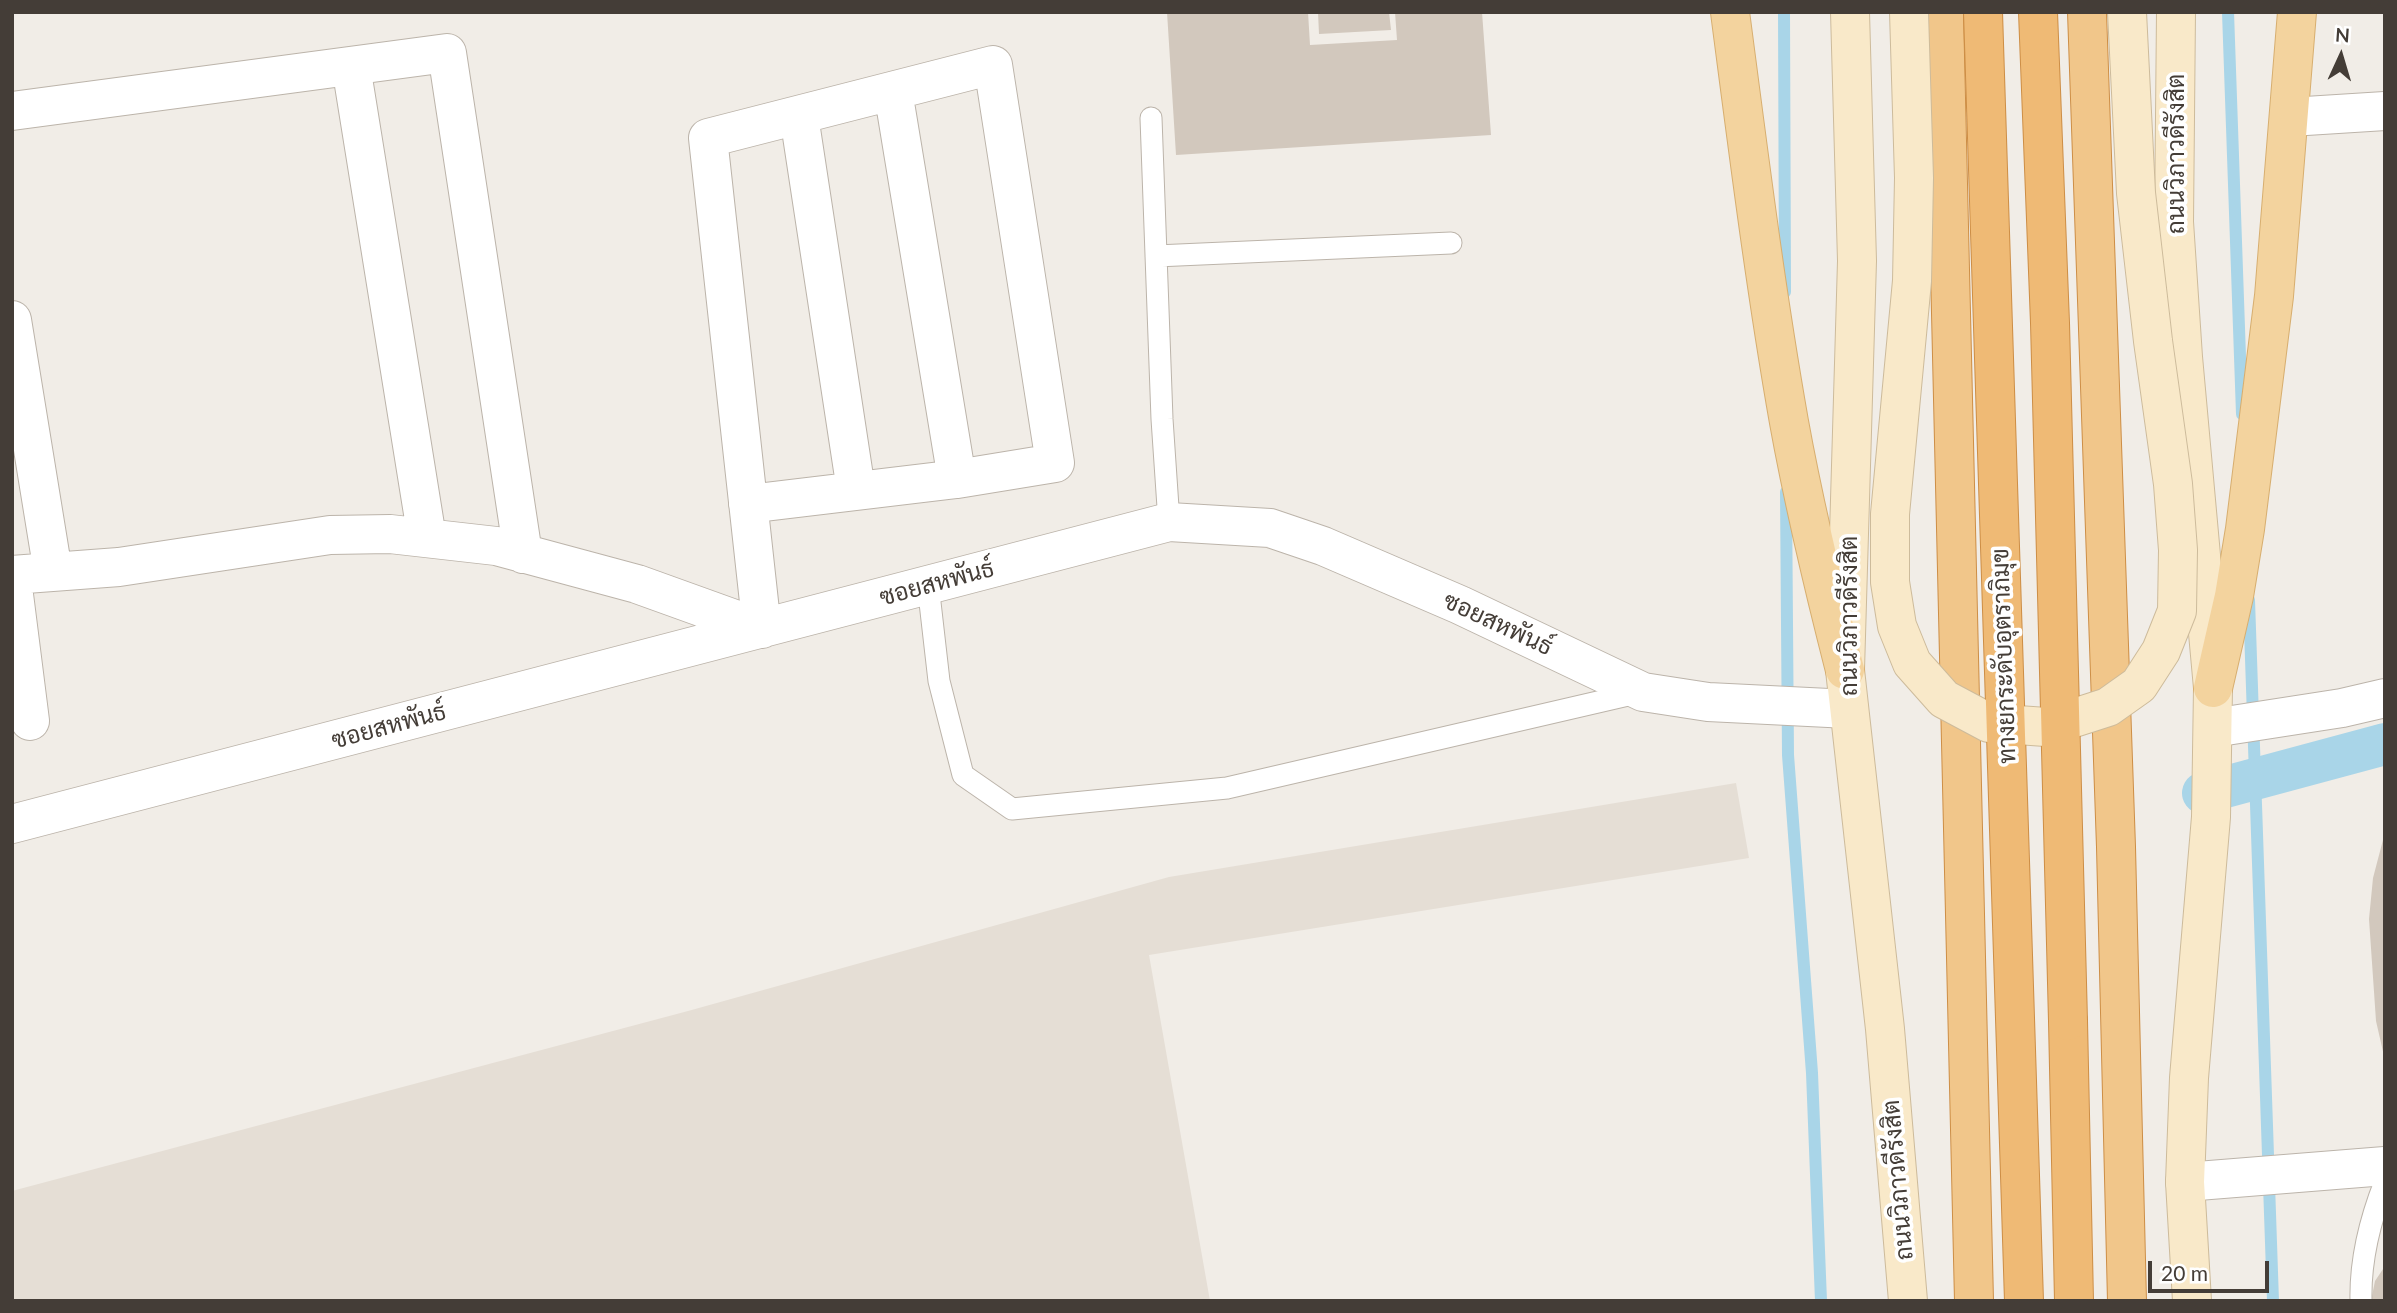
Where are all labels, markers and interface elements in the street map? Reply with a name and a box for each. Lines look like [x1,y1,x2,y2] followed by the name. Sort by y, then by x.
[2306,21,2376,91] north arrow
[2334,23,2351,47] text: N
[2162,74,2190,234] street label: ถนนวิภาวดีรังสิต
[1835,536,1863,696] street label: ถนนวิภาวดีรังสิต
[1986,548,2022,764] street label: ทางยกระดับอุตราภิมุข
[877,554,997,612] street label: ซอยสหพันธ์
[1439,586,1557,662] street label: ซอยสหพันธ์
[329,697,449,755] street label: ซอยสหพันธ์
[1877,1099,1919,1261] street label: ถนนวิภาวดีรังสิต
[2152,1246,2273,1290] scale bar
[2161,1260,2208,1285] text: 20 m

